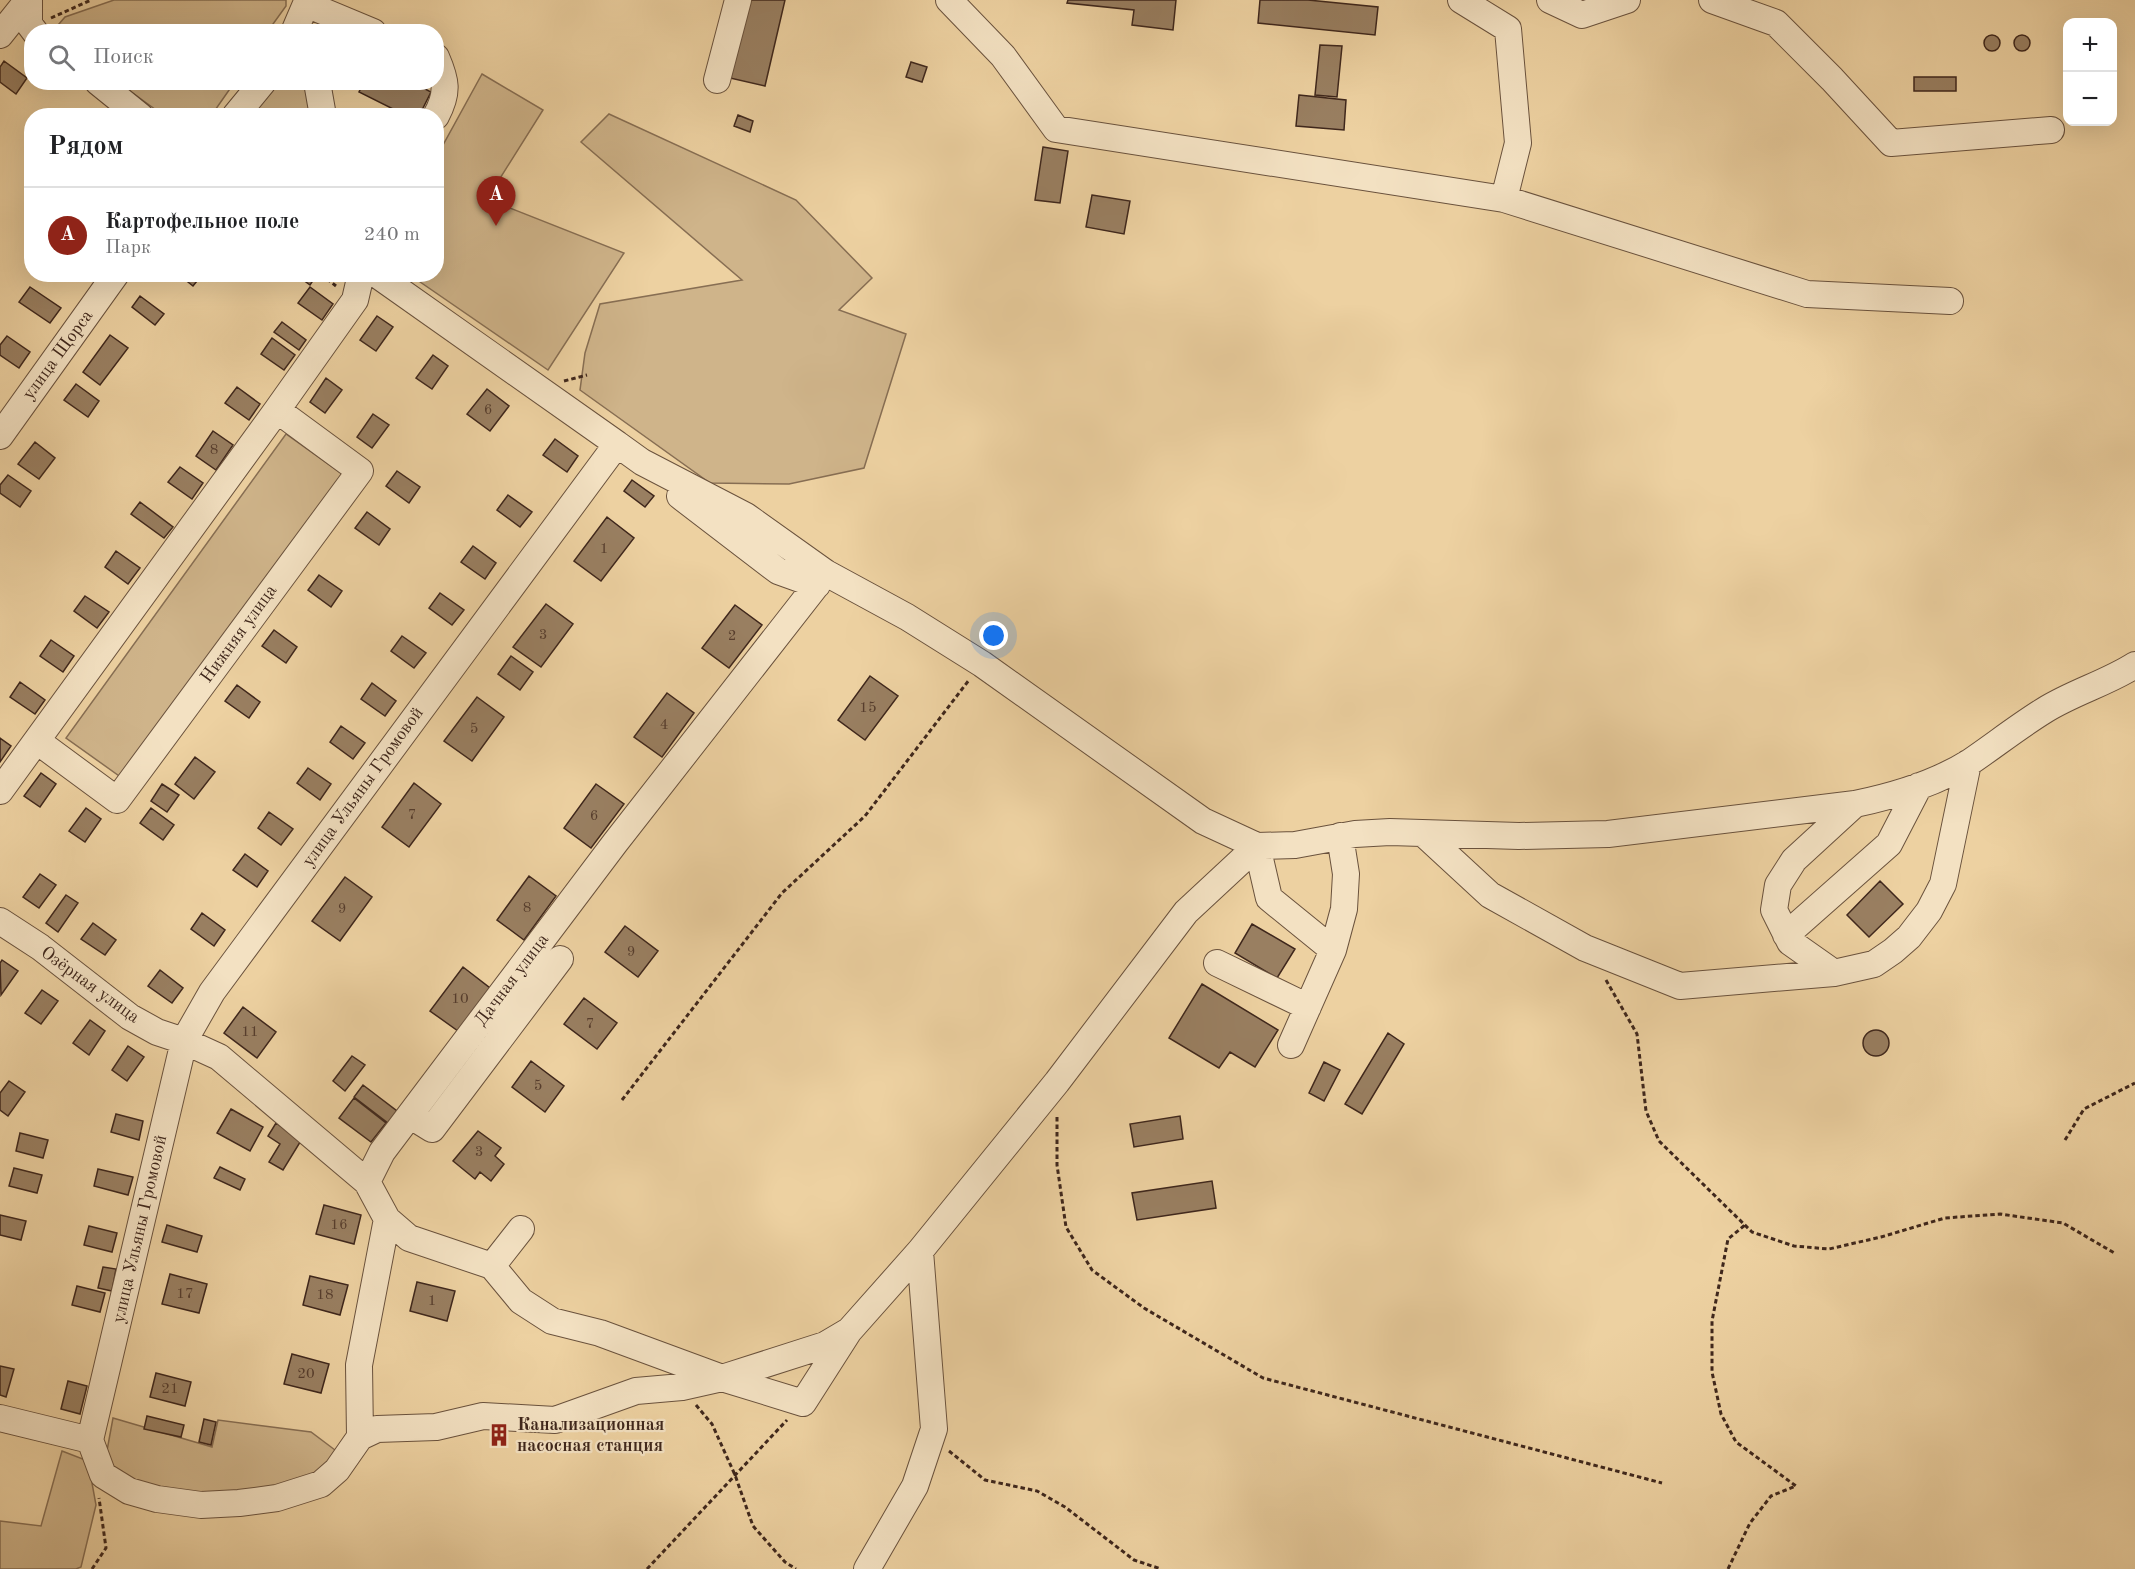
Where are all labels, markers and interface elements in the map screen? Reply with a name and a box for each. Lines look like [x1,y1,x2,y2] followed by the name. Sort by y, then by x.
[2063,18,2117,126] map controls
[2063,18,2117,72] button: +
[24,24,444,90] search box
[45,41,78,74] icon: search
[93,46,154,68] text: Поиск
[2063,72,2117,126] button: −
[48,134,123,160] text: Рядом
[476,176,516,226] pin: A
[105,211,299,233] text: Картофельное поле
[60,225,75,245] text: A
[364,225,420,245] text: 240 m
[105,238,151,258] text: Парк
[20,307,97,403] street label: улица Щорса
[484,403,492,418] house number: 6
[210,443,218,458] house number: 8
[600,542,608,557] house number: 1
[197,582,281,686] street label: Нижняя улица
[979,621,1008,650] your location
[539,628,547,643] house number: 3
[728,629,736,644] house number: 2
[859,701,877,716] house number: 15
[299,704,427,870] street label: улица Ульяны Громовой
[660,718,668,733] house number: 4
[470,722,478,737] house number: 5
[408,808,416,823] house number: 7
[590,809,598,824] house number: 6
[523,901,531,916] house number: 8
[338,902,346,917] house number: 9
[472,930,552,1030] street label: Дачная улица
[37,943,143,1027] street label: Озёрная улица
[627,945,635,960] house number: 9
[451,992,469,1007] house number: 10
[586,1017,594,1032] house number: 7
[241,1025,259,1040] house number: 11
[534,1079,542,1094] house number: 5
[110,1133,170,1325] street label: улица Ульяны Громовой
[475,1145,483,1160] house number: 3
[330,1218,348,1233] house number: 16
[176,1287,194,1302] house number: 17
[316,1288,334,1303] house number: 18
[428,1294,436,1309] house number: 1
[297,1367,315,1382] house number: 20
[161,1382,179,1397] house number: 21
[517,1416,664,1455] place label: Канализационная насосная станция
[486,1422,512,1448] building icon: Канализационная насосная станция

